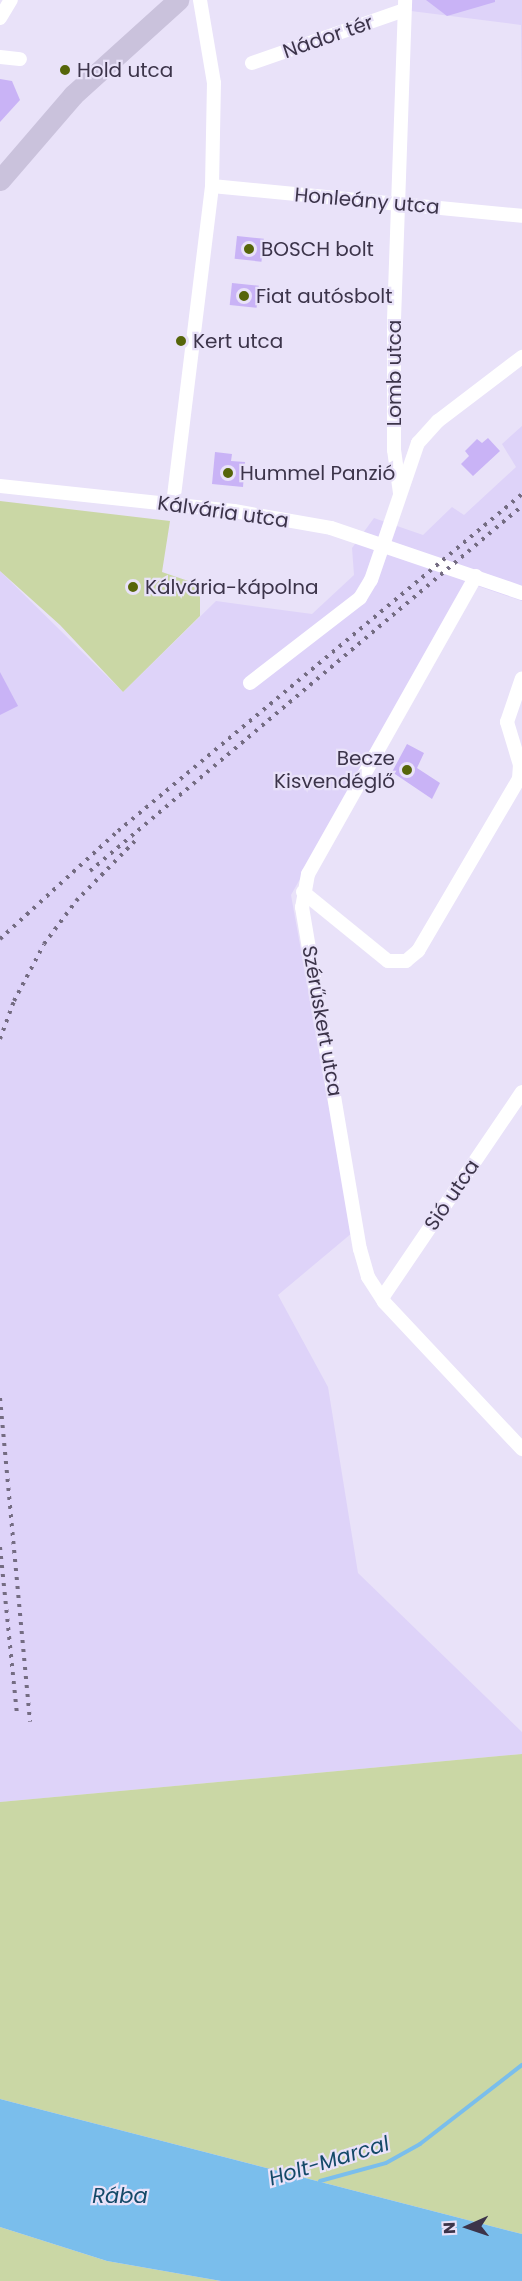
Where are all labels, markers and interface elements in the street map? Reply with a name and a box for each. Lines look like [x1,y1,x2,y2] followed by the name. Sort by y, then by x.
[280,10,376,64] street label: Nádor tér
[77,58,173,82] place label: Hold utca
[58,63,72,77] marker: Hold utca
[294,183,440,219] street label: Honleány utca
[261,237,374,261] place label: BOSCH bolt
[242,242,256,256] marker: BOSCH bolt
[256,284,392,308] place label: Fiat autósbolt
[237,289,251,303] marker: Fiat autósbolt
[382,320,406,426] street label: Lomb utca
[193,329,283,353] place label: Kert utca
[174,334,188,348] marker: Kert utca
[240,461,395,485] place label: Hummel Panzió
[221,466,235,480] marker: Hummel Panzió
[156,491,290,533] street label: Kálvária utca
[145,575,318,599] place label: Kálvária-kápolna
[126,580,140,594] marker: Kálvária-kápolna
[274,746,395,793] place label: Becze Kisvendéglő
[400,763,414,777] marker: Becze Kisvendéglő
[297,944,347,1098] street label: Szérűskert utca
[420,1155,484,1235] street label: Sió utca
[266,2131,392,2191] water label: Holt-Marcal
[92,2183,148,2209] water label: Rába
[438,2197,498,2257] north arrow
[438,2221,461,2235] text: N

